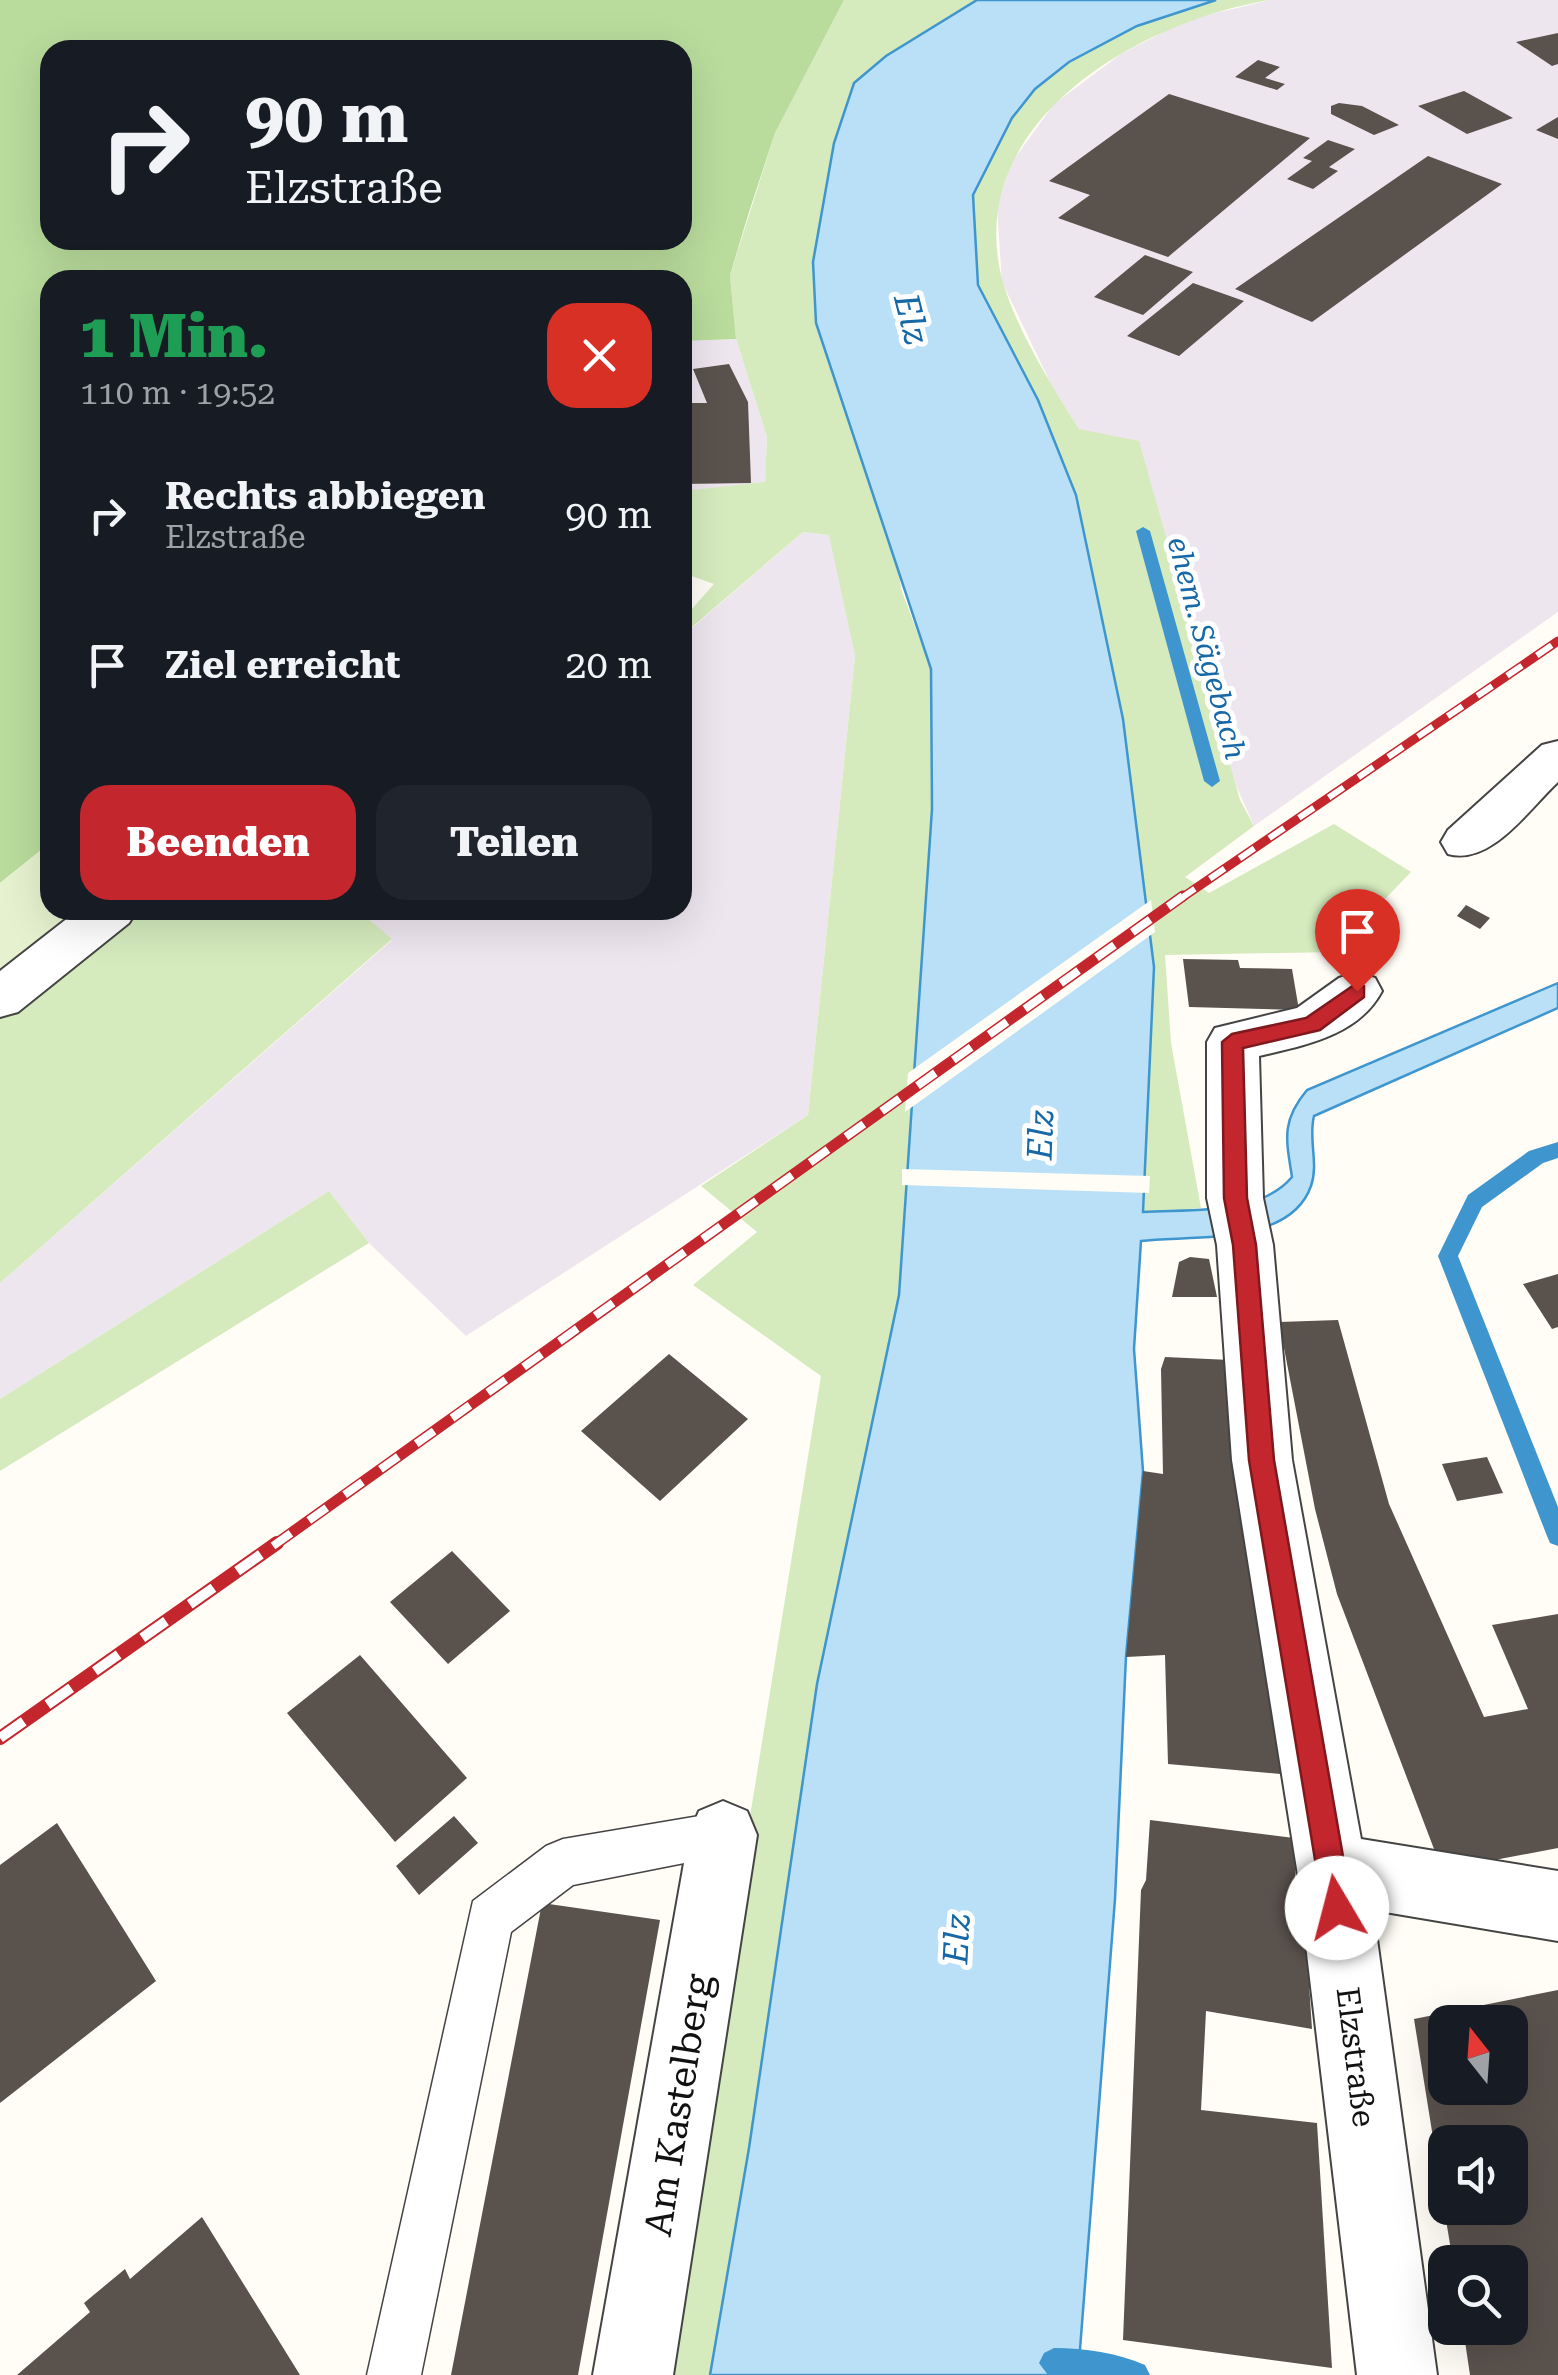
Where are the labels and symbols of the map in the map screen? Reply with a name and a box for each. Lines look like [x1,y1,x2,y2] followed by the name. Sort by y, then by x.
[885,289,937,348] water label: Elz
[1160,533,1254,763] water label: ehem. Sägebach
[1315,889,1400,992] pin
[1020,1109,1062,1162] water label: Elz
[1285,1856,1389,1960] position arrow
[935,1913,979,1966] water label: Elz
[636,1970,721,2239] street label: Am Kastelberg
[1329,1985,1383,2129] street label: Elzstraße
[1428,2005,1528,2105] north arrow

